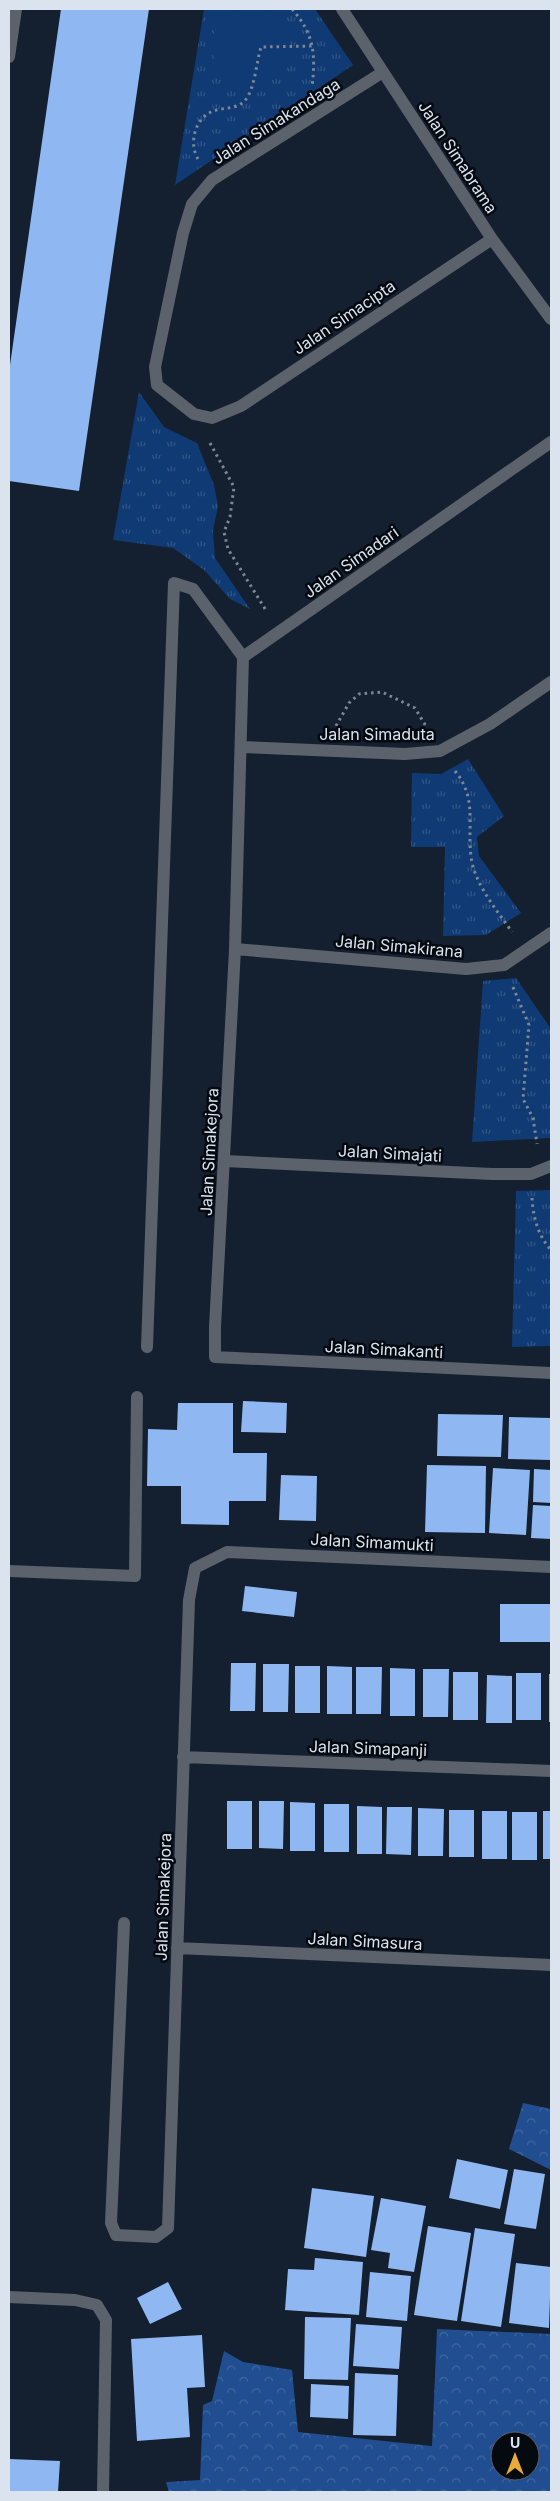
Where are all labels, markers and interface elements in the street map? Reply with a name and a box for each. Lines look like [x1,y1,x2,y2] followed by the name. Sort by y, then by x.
[208,74,344,168] street label: Jalan Simakandaga
[414,97,502,217] street label: Jalan Simabrama
[289,275,399,359] street label: Jalan Simacipta
[300,522,402,602] street label: Jalan Simadari
[319,724,435,744] street label: Jalan Simaduta
[334,930,464,962] street label: Jalan Simakirana
[196,1087,222,1217] street label: Jalan Simakejora
[338,1140,442,1166] street label: Jalan Simajati
[324,1336,444,1362] street label: Jalan Simakanti
[310,1529,434,1555] street label: Jalan Simamukti
[309,1736,427,1760] street label: Jalan Simapanji
[151,1833,175,1961] street label: Jalan Simakejora
[307,1928,423,1954] street label: Jalan Simasura
[490,2431,540,2481] north arrow
[510,2434,520,2451] text: U

